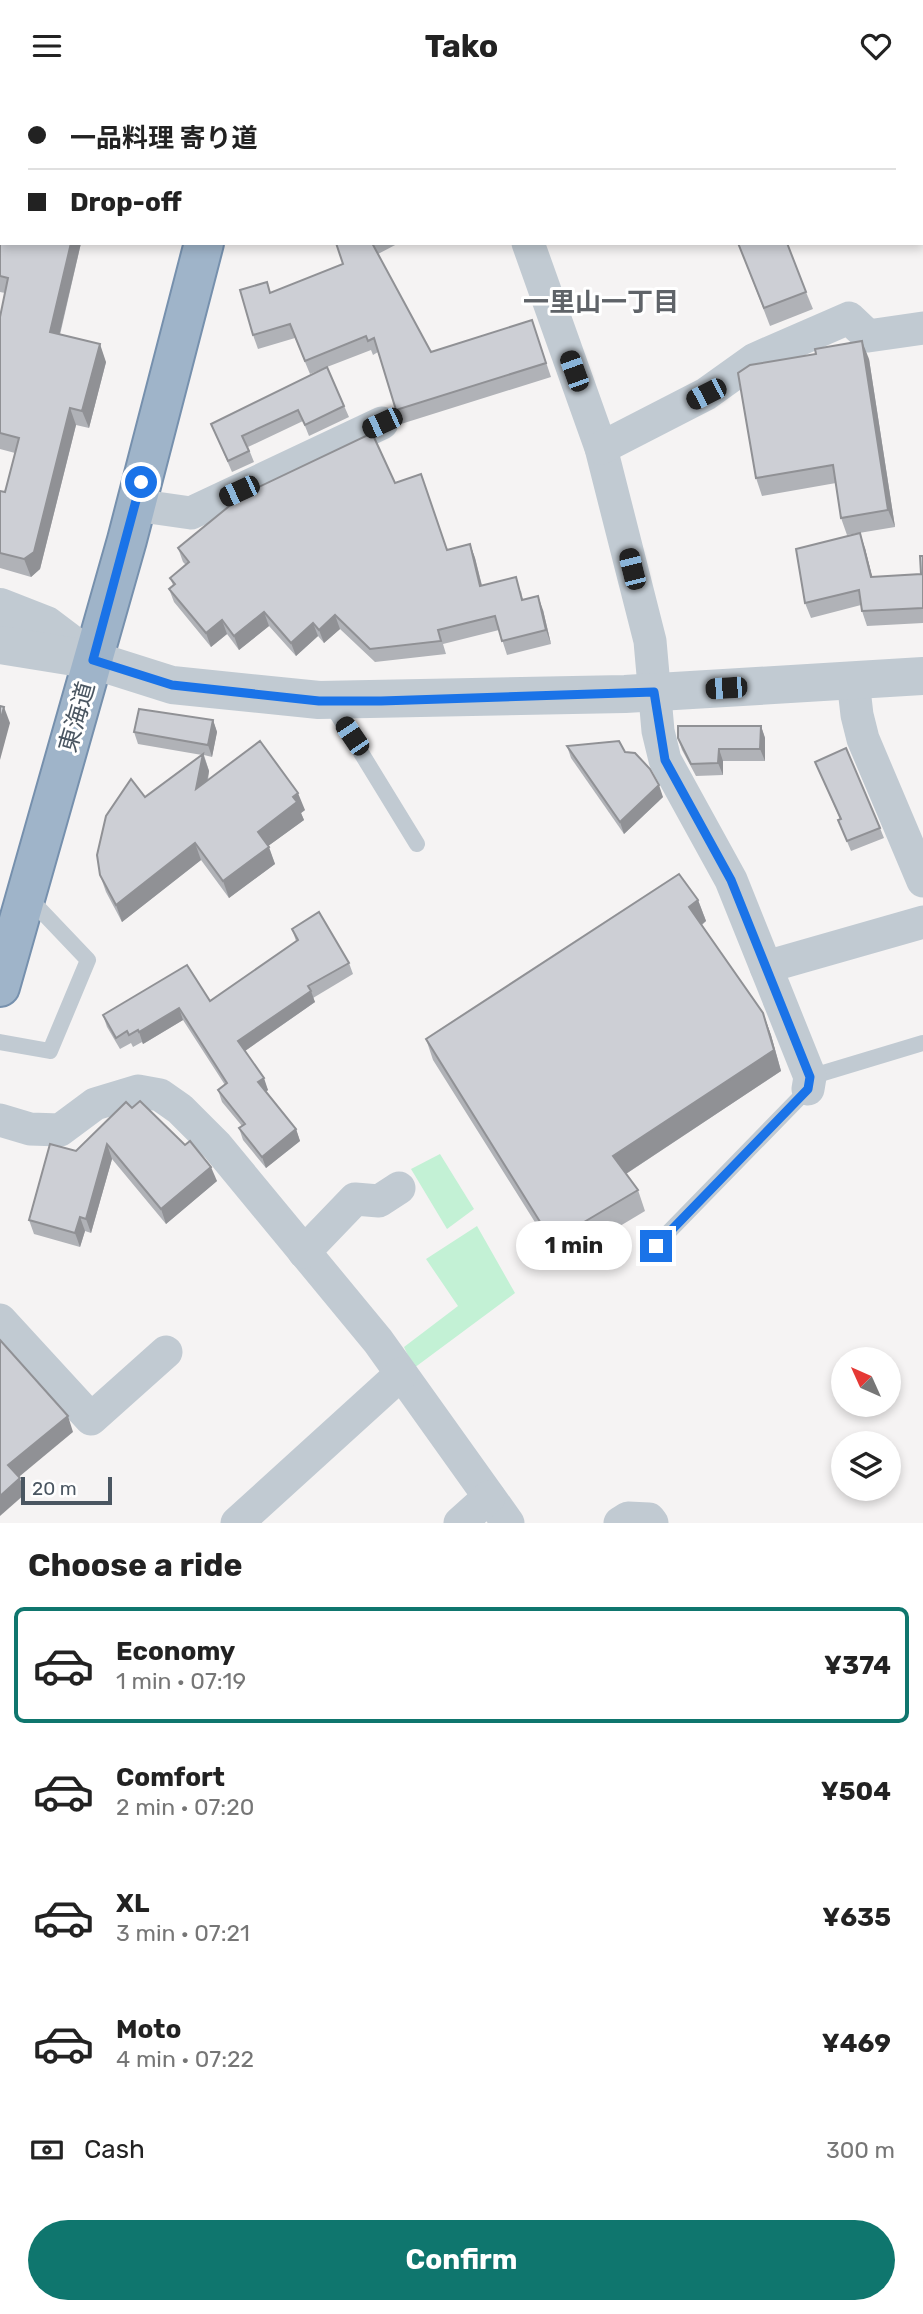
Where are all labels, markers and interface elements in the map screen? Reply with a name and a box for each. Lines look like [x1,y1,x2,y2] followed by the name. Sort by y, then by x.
[28,27,66,65] icon: menu
[425,27,498,65] text: Tako
[857,27,895,65] icon: heart
[70,123,258,154] text: 一品料理 寄り道
[70,187,182,218] text: Drop-off
[523,287,679,318] district label: 一里山一丁目
[557,348,592,394] car
[683,375,730,413] car
[359,405,406,441] car
[125,466,157,498] route start
[216,473,263,509] car
[617,546,648,592] car
[705,676,748,700] car
[54,679,100,755] street label: 東海道
[332,713,373,759] car
[516,1221,632,1271] callout: 1 min
[640,1230,672,1262] route end
[545,1231,603,1259] text: 1 min
[831,1347,901,1417] north arrow
[831,1347,901,1501] map controls
[831,1431,901,1501] button: layers
[21,1474,112,1506] scale bar
[32,1477,77,1500] text: 20 m
[28,1546,242,1584] text: Choose a ride
[32,1634,95,1697] icon: car
[116,1636,235,1667] text: Economy
[824,1650,891,1681] text: ¥374
[116,1667,246,1695] text: 1 min · 07:19
[32,1760,95,1823] icon: car
[116,1762,225,1793] text: Comfort
[821,1776,891,1807] text: ¥504
[116,1793,254,1821] text: 2 min · 07:20
[32,1886,95,1949] icon: car
[116,1888,149,1919] text: XL
[822,1902,891,1933] text: ¥635
[116,1919,250,1947] text: 3 min · 07:21
[32,2012,95,2075] icon: car
[116,2014,181,2045] text: Moto
[822,2028,891,2059] text: ¥469
[116,2045,254,2073] text: 4 min · 07:22
[28,2131,66,2169] icon: cash
[84,2134,145,2165] text: Cash
[826,2136,895,2164] text: 300 m
[28,2220,895,2300] button: Confirm

